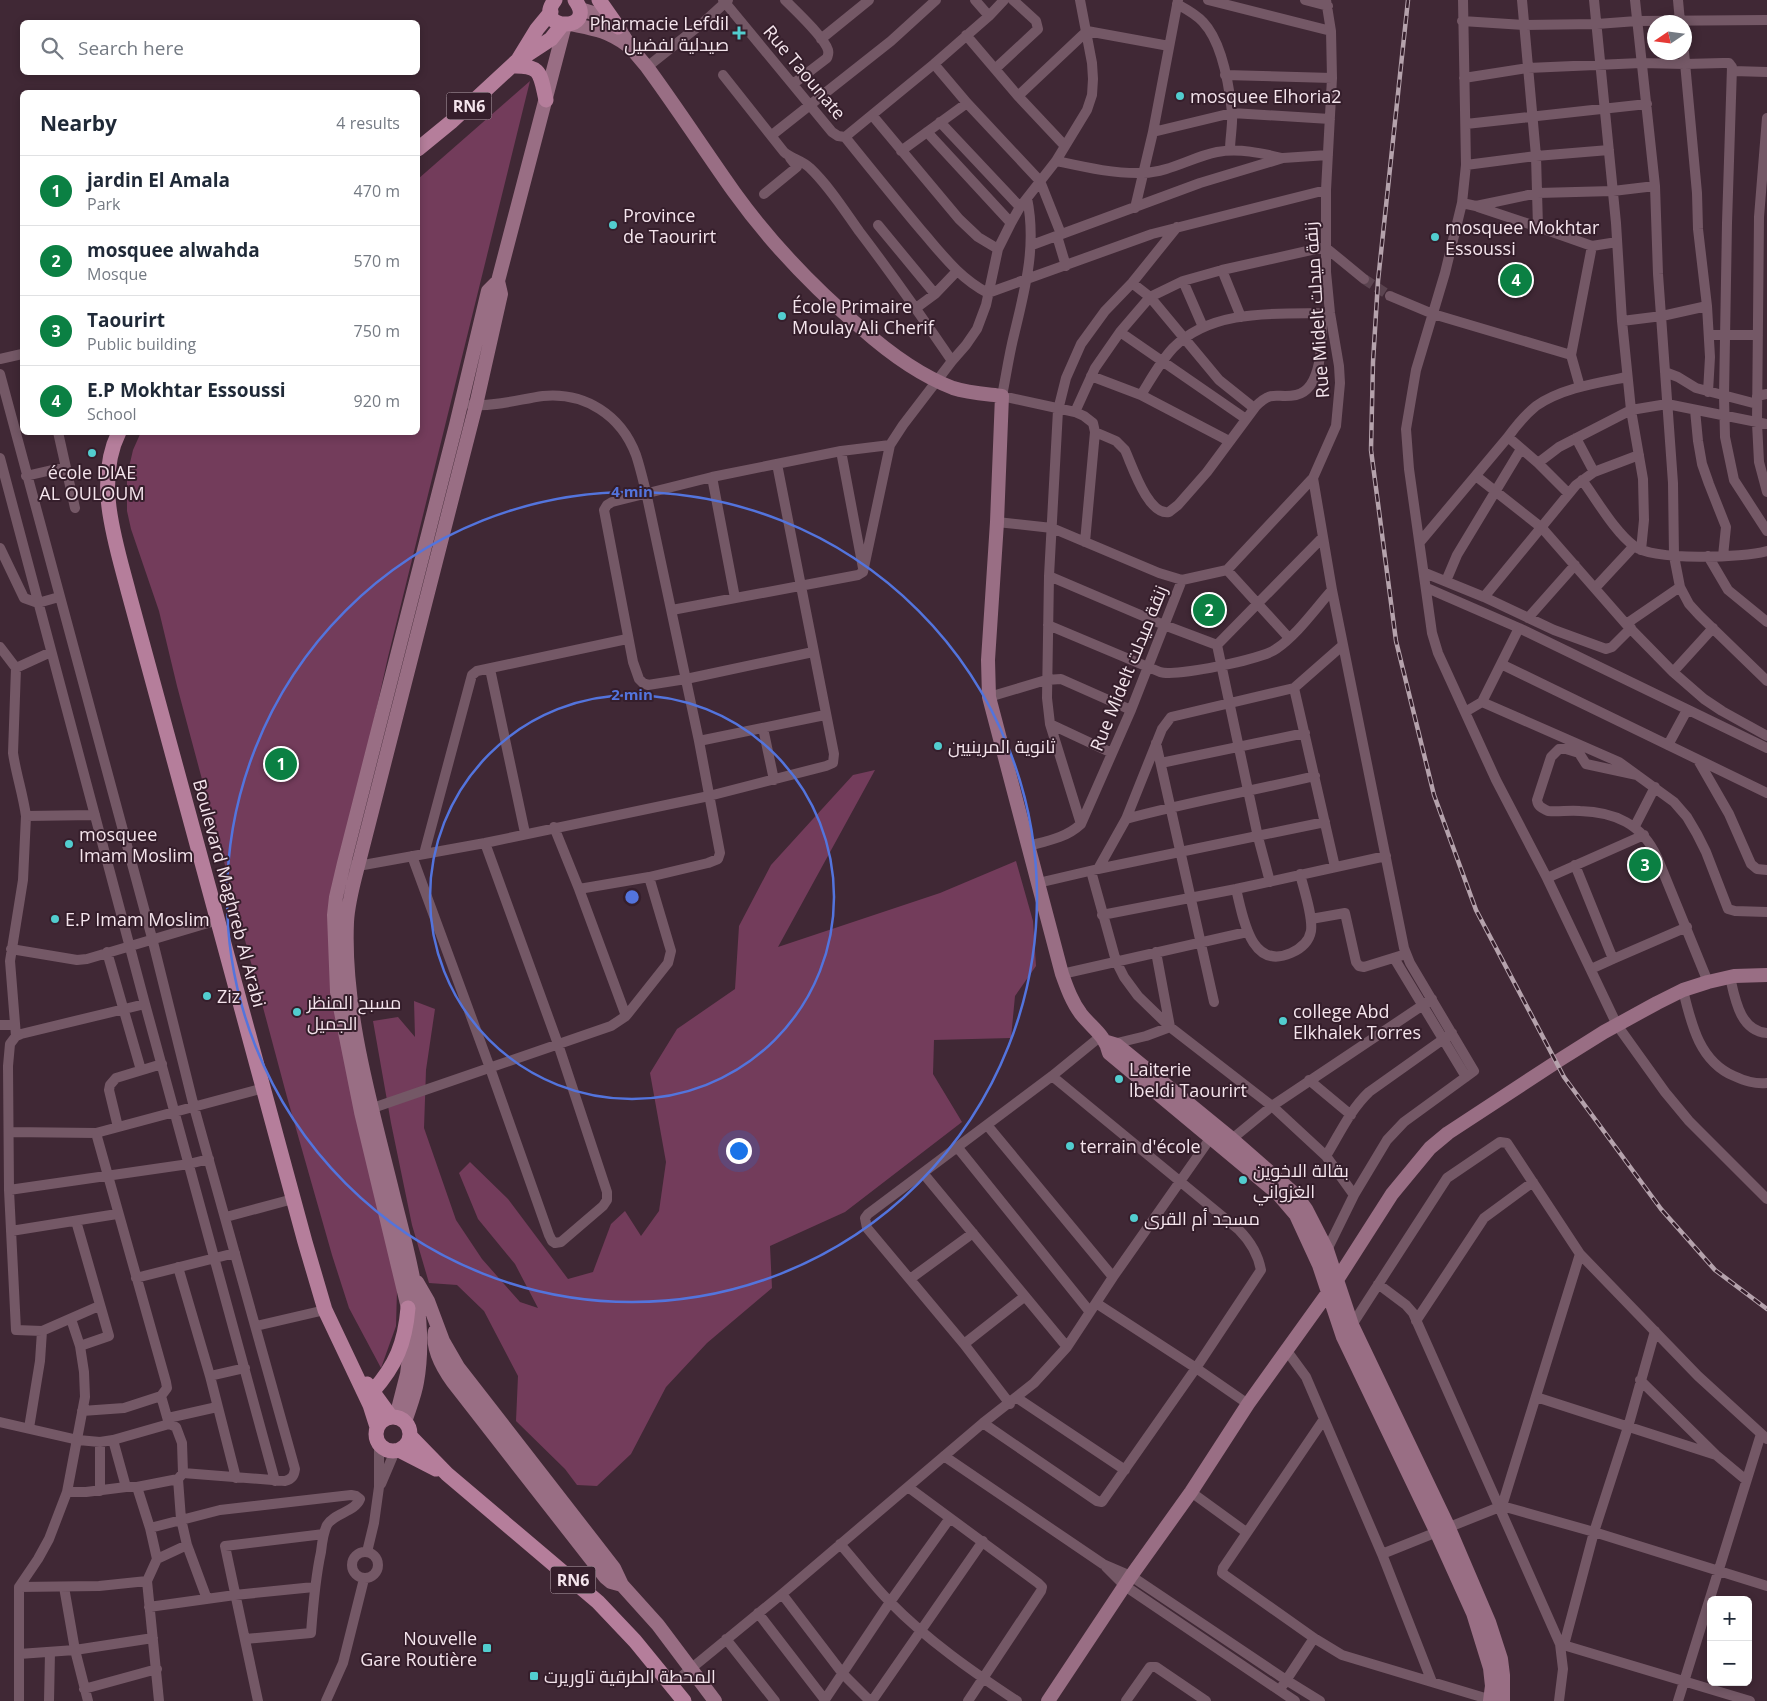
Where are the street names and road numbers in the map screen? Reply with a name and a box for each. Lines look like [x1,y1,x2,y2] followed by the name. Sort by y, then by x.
[758,20,852,124] street label: Rue Taounate
[446,92,492,120] road number: RN6
[1298,221,1334,399] street label: Rue Midelt زنقة ميدلت
[1084,582,1172,754] street label: Rue Midelt زنقة ميدلت
[188,776,272,1010] street label: Boulevard Maghreb Al Arabi
[550,1566,596,1594] road number: RN6

